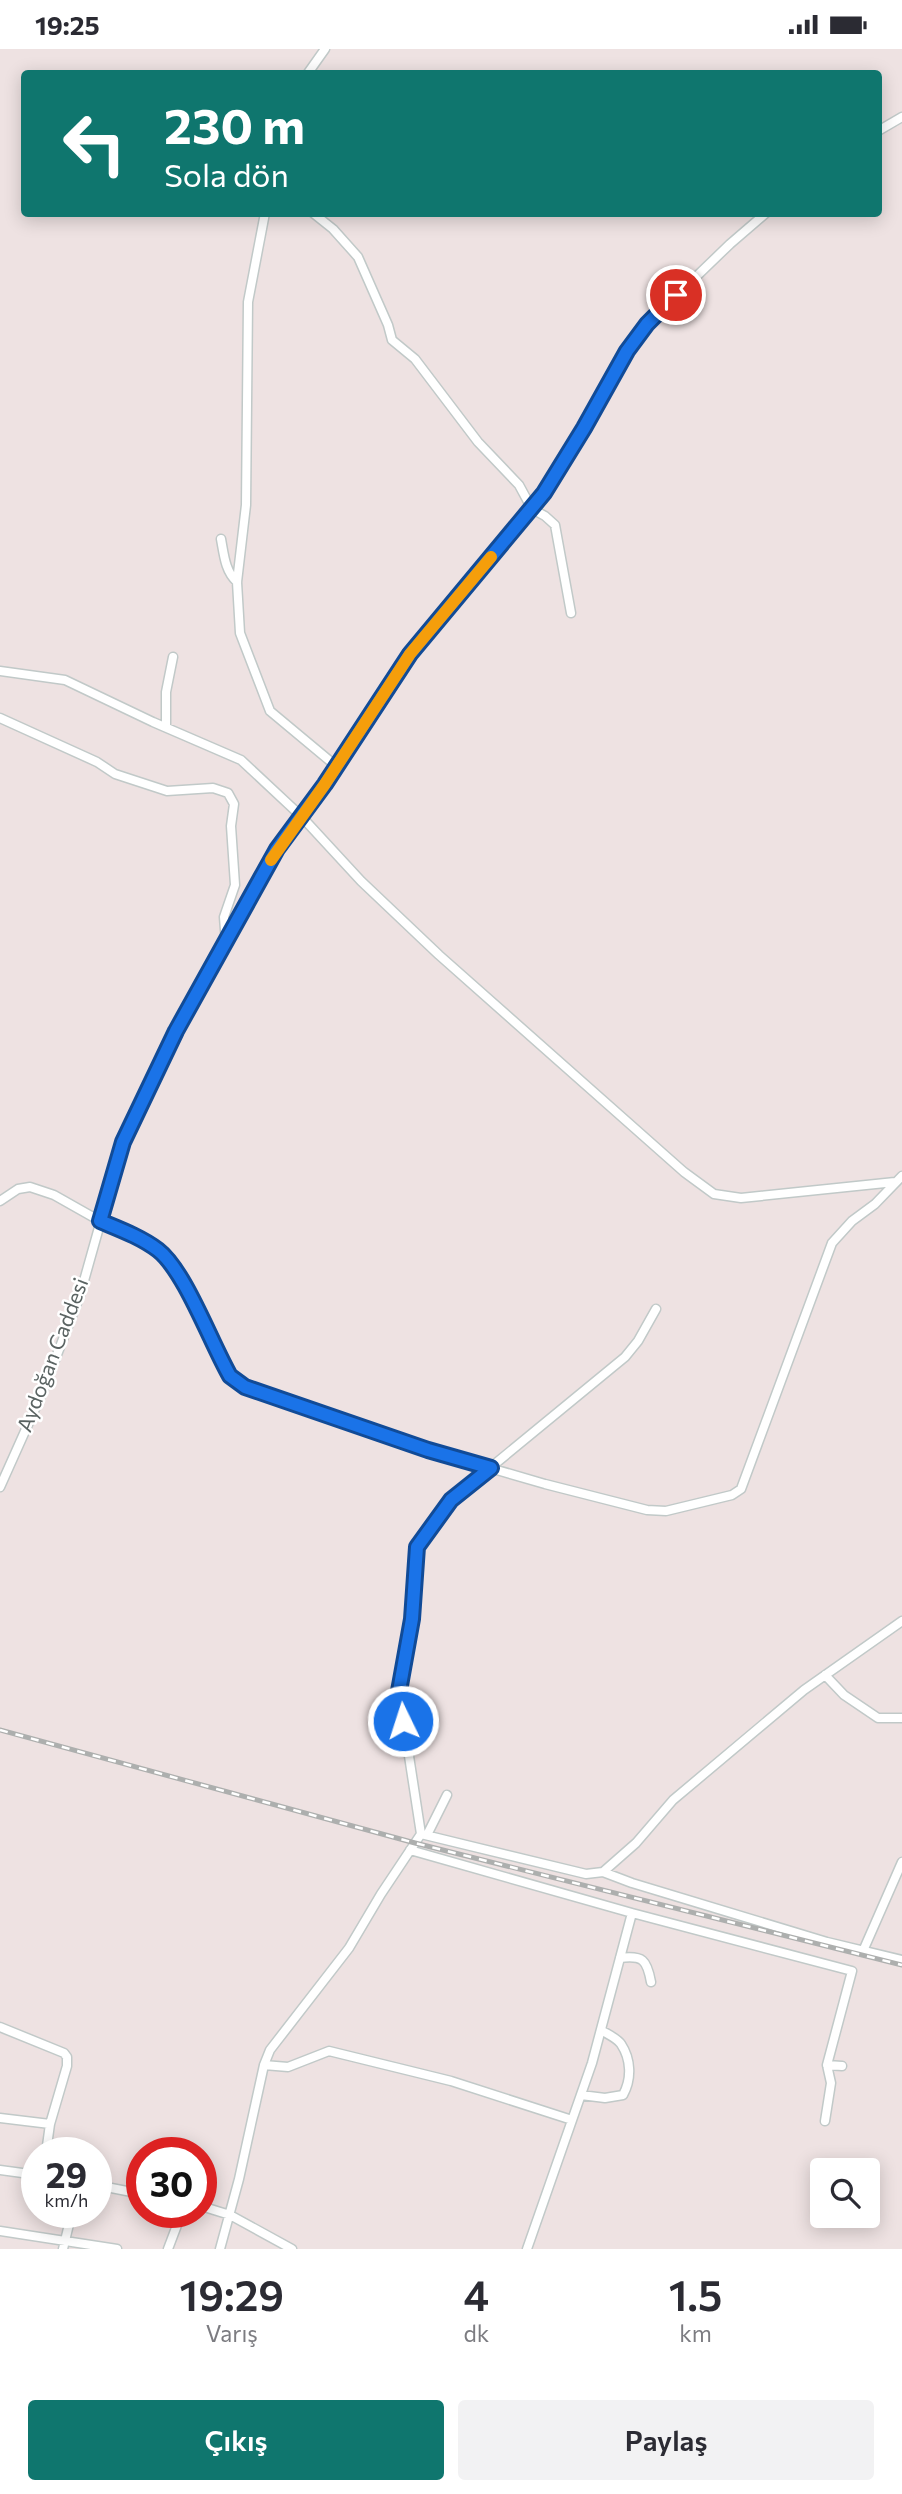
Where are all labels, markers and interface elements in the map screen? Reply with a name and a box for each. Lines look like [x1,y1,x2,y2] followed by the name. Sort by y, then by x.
[35,9,100,40] text: 19:25
[164,94,305,154] text: 230 m
[49,98,140,189] icon: left
[164,154,289,194] text: Sola dön
[646,265,706,325] pin
[657,276,695,314] icon: arrive
[11,1274,92,1435] street label: Aydoğan Caddesi
[366,1684,440,1758] position arrow
[126,2137,217,2228] speed limit sign: 30
[46,2152,87,2195] text: 29
[810,2158,880,2228] map controls
[810,2158,880,2228] button: search
[45,2189,88,2211] text: km/h
[180,2268,284,2320] text: 19:29
[464,2268,489,2320] text: 4
[669,2268,722,2320] text: 1.5
[206,2319,258,2347] text: Varış
[463,2319,489,2347] text: dk
[679,2319,712,2347] text: km
[28,2400,444,2480] button: Çıkış
[458,2400,874,2480] button: Paylaş

